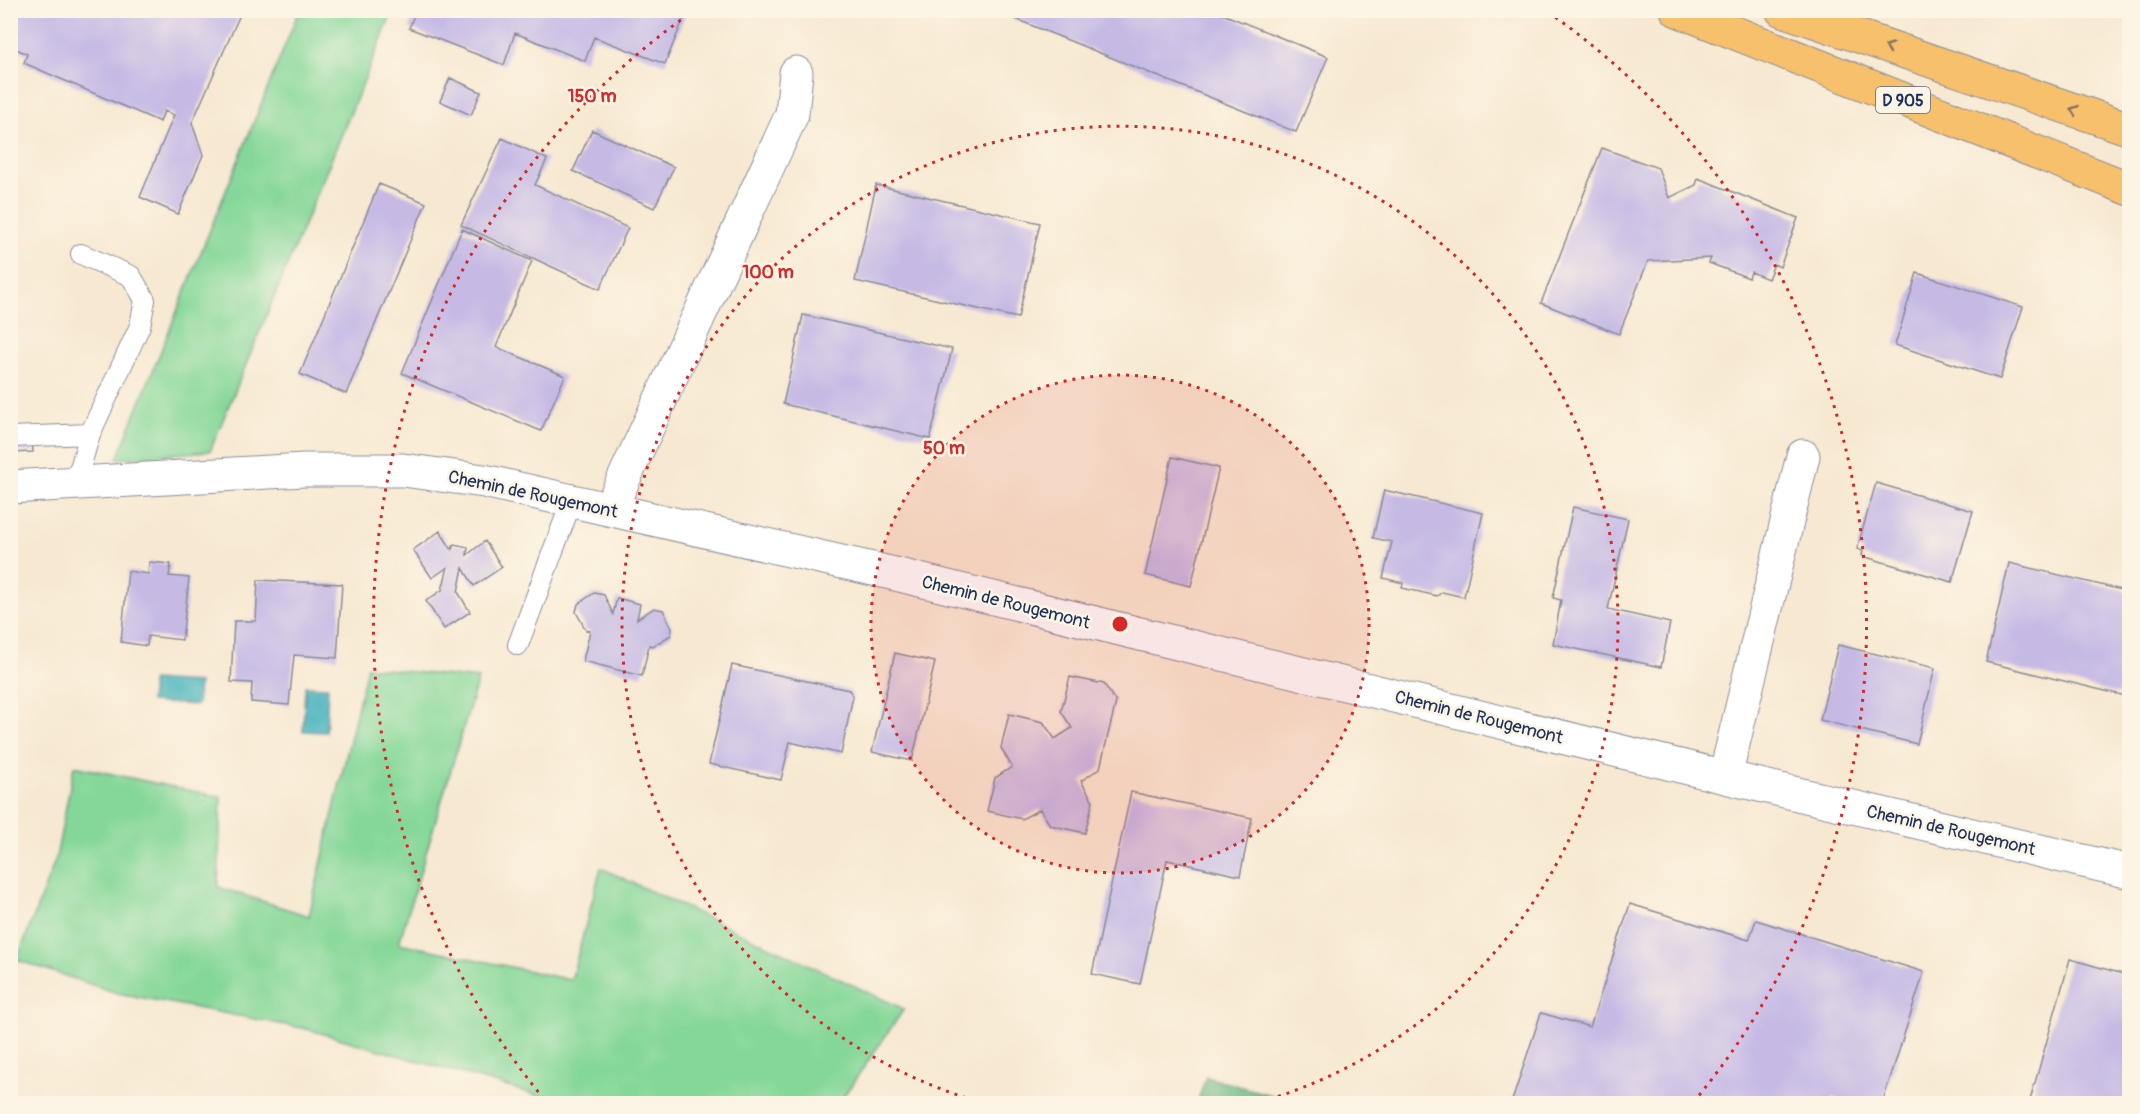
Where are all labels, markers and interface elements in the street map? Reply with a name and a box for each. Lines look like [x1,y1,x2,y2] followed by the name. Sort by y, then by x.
[1885,42,1895,54] one-way arrow
[568,85,617,108] text: 150 m
[1876,87,1930,113] road number: D 905
[2069,104,2080,117] one-way arrow
[742,261,794,284] text: 100 m
[923,437,965,460] text: 50 m
[446,465,620,524] street label: Chemin de Rougemont
[919,570,1093,635] street label: Chemin de Rougemont
[1110,614,1130,634] centre of rings
[1392,685,1566,750] street label: Chemin de Rougemont
[1864,800,2038,861] street label: Chemin de Rougemont

